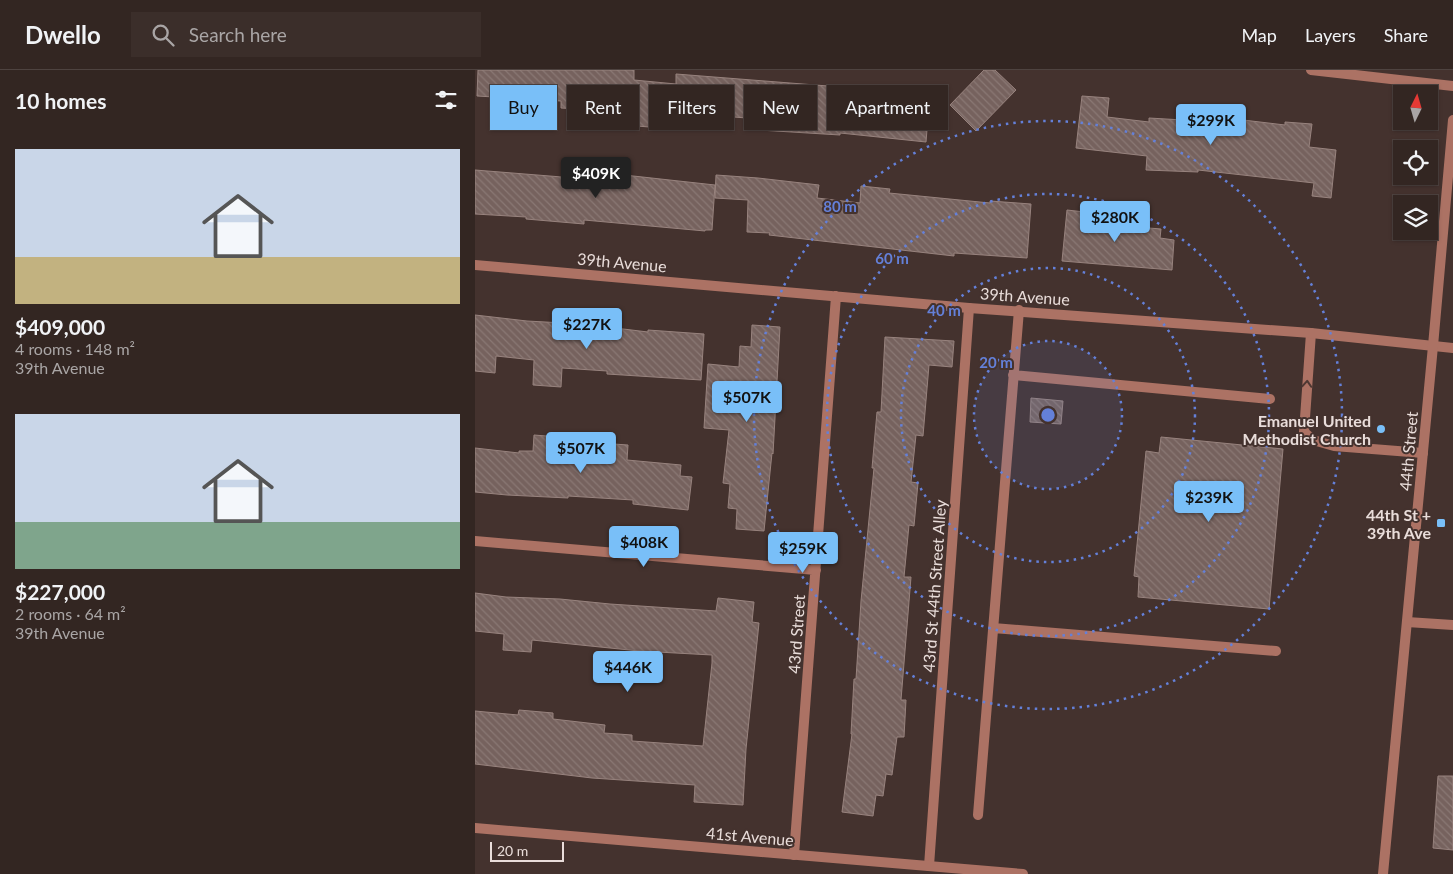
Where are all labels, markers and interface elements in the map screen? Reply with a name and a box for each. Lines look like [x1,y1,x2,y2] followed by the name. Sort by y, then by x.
[131,12,481,57] search box
[25,20,101,49] text: Dwello
[149,21,177,49] icon: search
[189,23,287,46] text: Search here
[1241,24,1277,46] text: Map
[1305,24,1356,46] text: Layers
[1384,24,1428,46] text: Share
[490,85,557,130] chip: Buy
[567,85,639,130] chip: Rent
[649,85,734,130] chip: Filters
[744,85,817,130] chip: New
[827,85,948,130] chip: Apartment
[1393,85,1437,130] north arrow
[1393,85,1438,240] map controls
[432,86,460,114] icon: filters
[15,88,106,113] text: 10 homes
[1176,104,1246,146] pin: $299K
[1187,110,1235,129] text: $299K
[1393,140,1438,185] button: locate
[561,156,631,199] pin: $409K
[572,163,620,182] text: $409K
[193,181,283,271] icon: home
[1393,195,1438,240] button: layers
[823,197,857,215] text: 80 m
[1080,200,1150,243] pin: $280K
[1091,207,1139,226] text: $280K
[576,249,668,275] street label: 39th Avenue
[875,249,909,267] text: 60 m
[980,283,1070,309] street label: 39th Avenue
[927,301,961,319] text: 40 m
[552,308,622,350] pin: $227K
[15,314,105,339] text: $409,000
[563,314,611,333] text: $227K
[15,339,135,358] text: 4 rooms · 148 m²
[979,353,1013,371] text: 20 m
[15,358,105,377] text: 39th Avenue
[712,380,782,423] pin: $507K
[1301,380,1312,388] one-way arrow
[723,387,771,406] text: $507K
[1039,406,1057,424] centre of rings
[1395,410,1421,491] street label: 44th Street
[1242,411,1371,448] place label: Emanuel United Methodist Church
[1375,423,1387,435] marker: Emanuel United Methodist Church
[546,432,616,474] pin: $507K
[557,438,605,457] text: $507K
[193,446,283,536] icon: home
[1174,480,1244,523] pin: $239K
[1185,487,1233,506] text: $239K
[918,498,950,673] street label: 43rd St 44th Street Alley
[1366,505,1431,542] place label: 44th St + 39th Ave
[1435,517,1447,529] marker: 44th St + 39th Ave
[609,526,679,568] pin: $408K
[620,532,668,551] text: $408K
[768,532,838,574] pin: $259K
[779,538,827,557] text: $259K
[15,579,105,604] text: $227,000
[784,594,808,674] street label: 43rd Street
[15,604,126,623] text: 2 rooms · 64 m²
[15,623,105,642] text: 39th Avenue
[593,650,663,693] pin: $446K
[604,657,652,676] text: $446K
[705,823,795,849] street label: 41st Avenue
[490,839,564,862] scale bar
[497,842,528,859] text: 20 m

